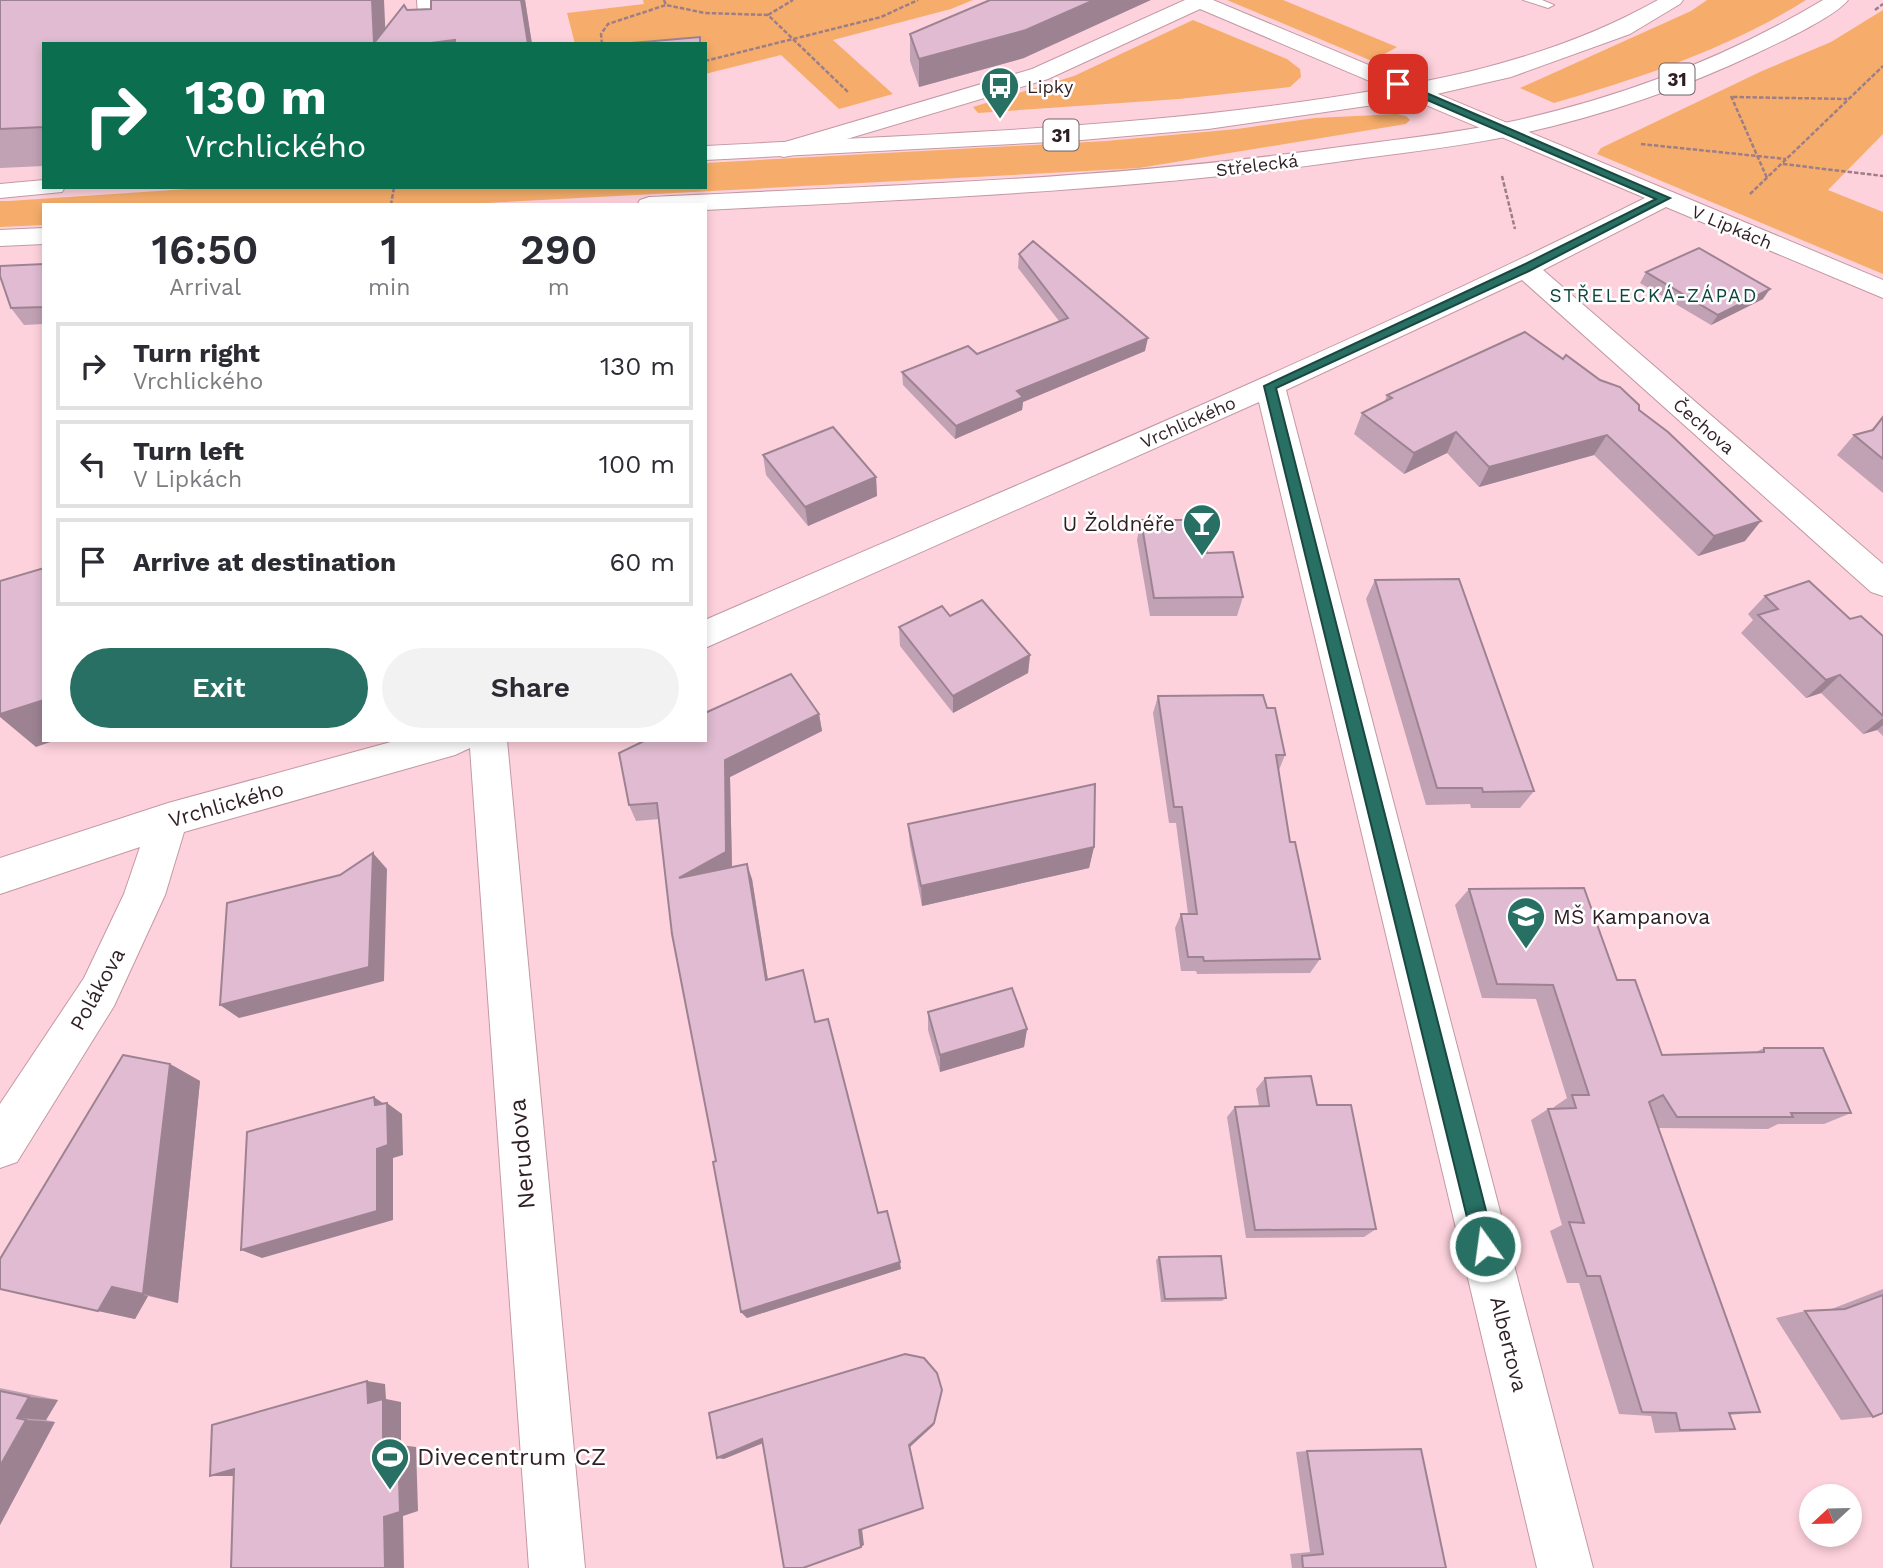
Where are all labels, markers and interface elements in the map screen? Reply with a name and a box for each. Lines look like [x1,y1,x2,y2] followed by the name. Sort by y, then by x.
[1368,54,1428,114] pin
[1660,64,1694,94] road number: 31
[979,65,1021,120] bus stop icon: Lipky
[1379,65,1417,103] icon: arrive
[185,68,327,126] text: 130 m
[70,70,161,161] icon: right
[1027,76,1074,97] place label: Lipky
[1044,119,1078,150] road number: 31
[185,127,366,165] text: Vrchlického
[1215,150,1299,180] street label: Střelecká
[1689,201,1775,253] street label: V Lipkách
[152,225,259,274] text: 16:50
[381,225,398,274] text: 1
[520,225,597,274] text: 290
[169,274,241,301] text: Arrival
[368,274,410,301] text: min
[548,274,570,301] text: m
[1550,284,1758,307] district label: STŘELECKÁ-ZÁPAD
[133,338,260,368] text: Turn right
[74,347,112,385] icon: right
[600,351,675,381] text: 130 m
[133,368,263,395] text: Vrchlického
[1137,392,1239,452] street label: Vrchlického
[1669,394,1739,458] street label: Čechova
[133,436,244,466] text: Turn left
[74,445,112,483] icon: left
[599,449,675,479] text: 100 m
[133,466,242,493] text: V Lipkách
[1181,502,1223,557] bar icon: U Žoldnéře
[1063,511,1175,536] place label: U Žoldnéře
[74,543,112,581] icon: arrive
[133,547,396,577] text: Arrive at destination
[609,547,675,577] text: 60 m
[70,648,368,728] button: Exit
[382,648,679,728] button: Share
[165,776,287,832] street label: Vrchlického
[1505,895,1547,950] school or university icon: MŠ Kampanova
[1553,904,1710,929] place label: MŠ Kampanova
[64,943,130,1035] street label: Polákova
[503,1097,541,1211] street label: Nerudova
[1448,1209,1522,1283] position arrow
[1485,1294,1533,1394] street label: Albertova
[369,1436,411,1491] sports icon: Divecentrum CZ
[417,1443,606,1471] place label: Divecentrum CZ
[1799,1484,1862,1547] north arrow
[1799,1484,1862,1547] map controls

